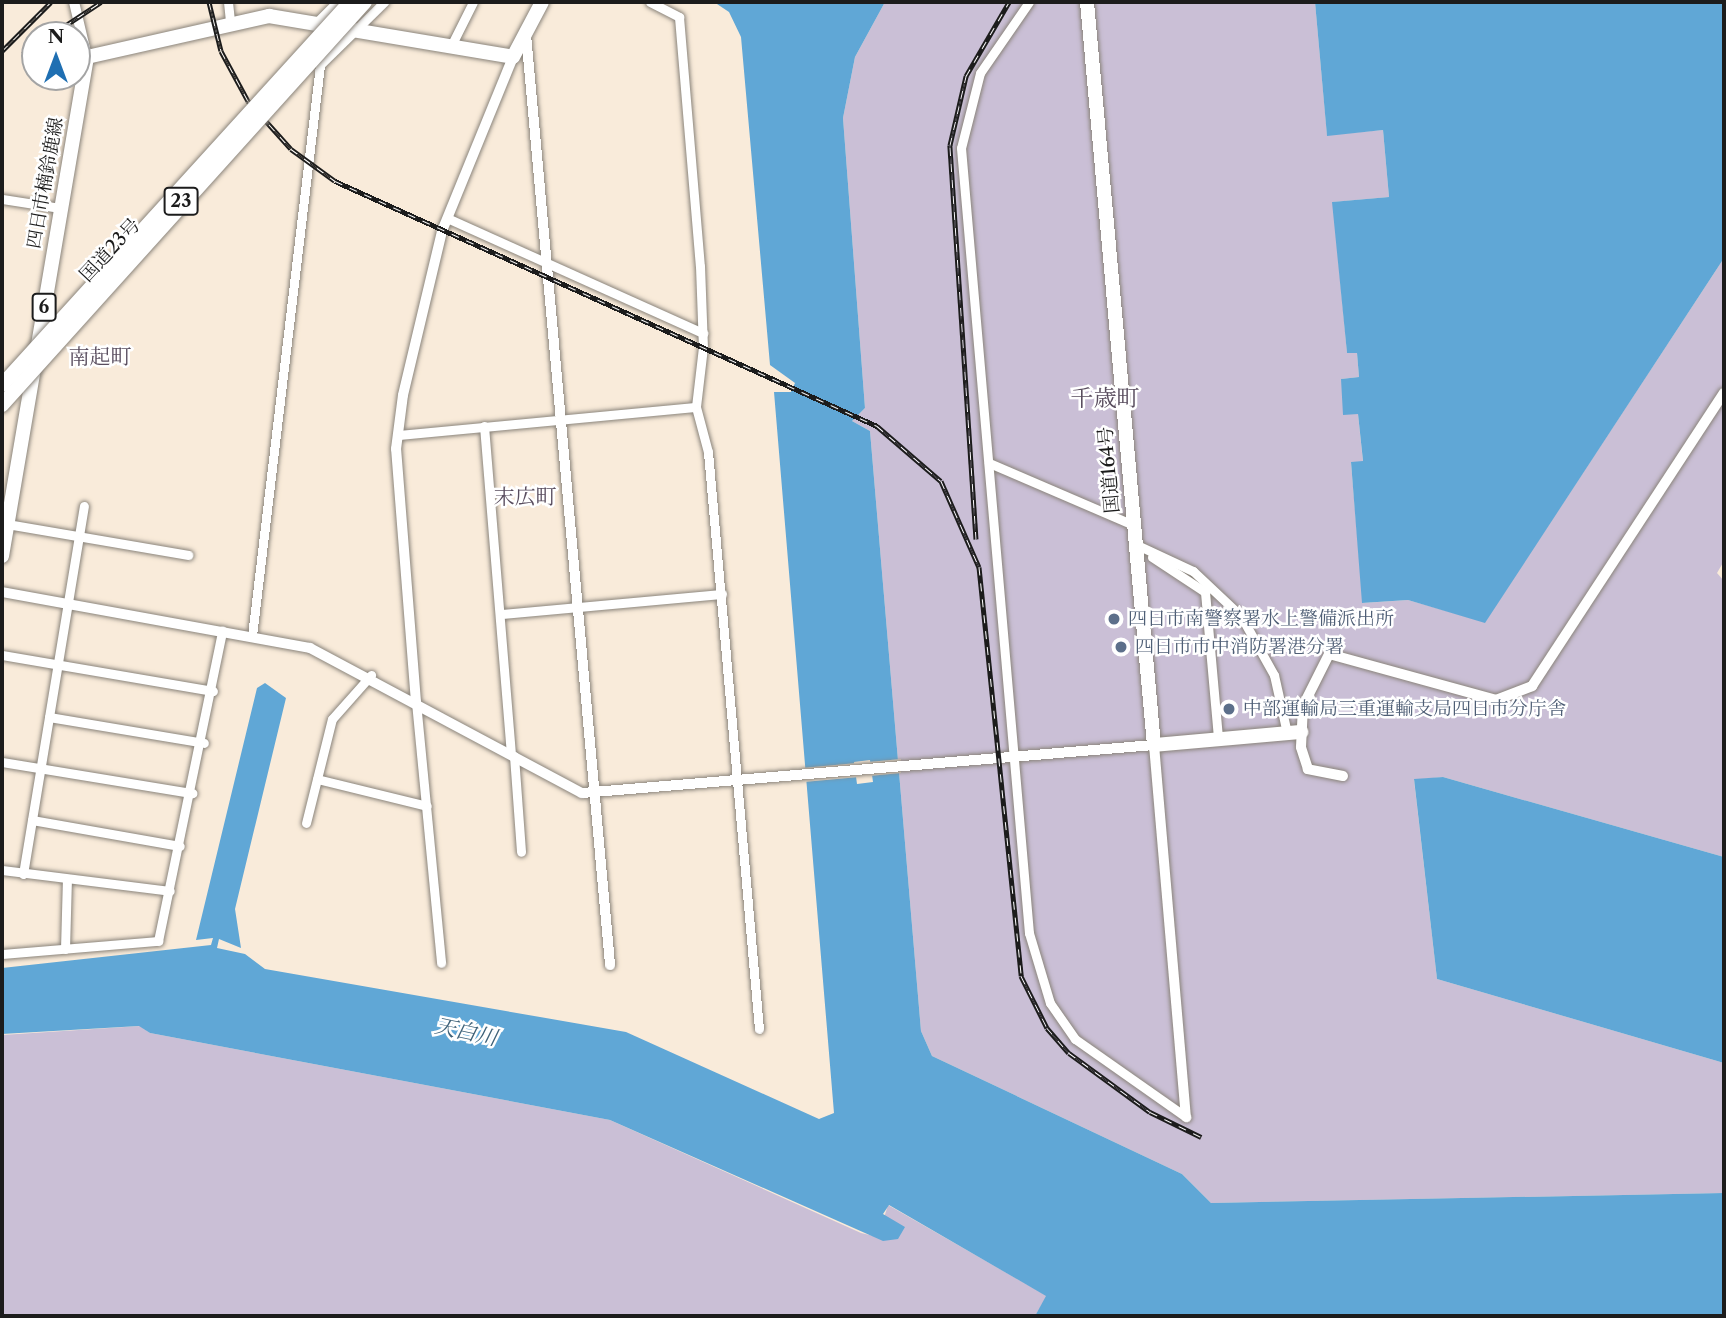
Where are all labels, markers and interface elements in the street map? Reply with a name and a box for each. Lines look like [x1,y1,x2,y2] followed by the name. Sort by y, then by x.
[21,21,91,91] north arrow
[48,25,64,48] text: N
[22,116,68,250] street label: 四日市楠鈴鹿線
[164,186,198,216] road number: 23
[75,214,145,286] street label: 国道23号
[30,292,58,321] road number: 6
[69,344,131,370] district label: 南起町
[1071,384,1139,412] district label: 千歳町
[1094,426,1124,514] street label: 国道164号
[494,484,556,510] district label: 末広町
[1128,608,1394,630] place label: 四日市南警察署水上警備派出所
[1106,611,1122,627] marker: 四日市南警察署水上警備派出所
[1135,636,1344,658] place label: 四日市市中消防署港分署
[1113,639,1129,655] marker: 四日市市中消防署港分署
[1243,698,1566,720] place label: 中部運輸局三重運輸支局四日市分庁舎
[1221,701,1237,717] marker: 中部運輸局三重運輸支局四日市分庁舎
[433,1013,499,1051] water label: 天白川

